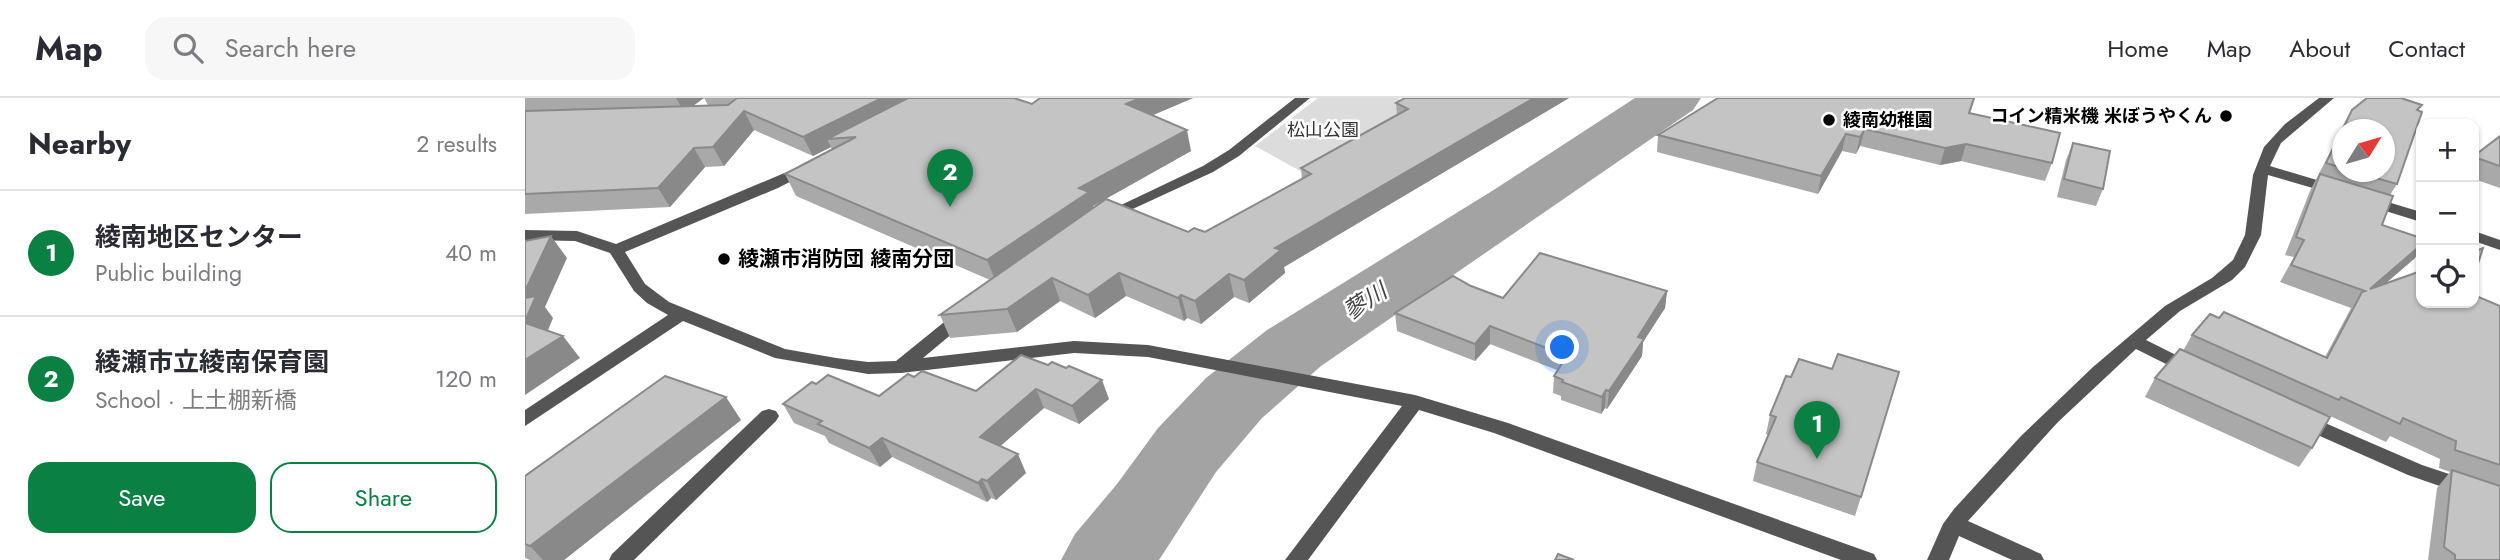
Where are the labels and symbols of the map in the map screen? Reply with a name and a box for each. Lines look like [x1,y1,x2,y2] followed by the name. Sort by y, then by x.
[1991,103,2212,129] place label: コイン精米機 米ぼうやくん
[1843,107,1933,133] place label: 綾南幼稚園
[2218,108,2234,124] marker: コイン精米機 米ぼうやくん
[1821,112,1837,128] marker: 綾南幼稚園
[1287,117,1359,143] park label: 松山公園
[2332,119,2395,182] north arrow
[927,149,973,207] pin: 2
[738,244,954,274] place label: 綾瀬市消防団 綾南分団
[716,251,732,267] marker: 綾瀬市消防団 綾南分団
[1336,273,1396,328] water label: 蓼川
[1545,330,1579,364] your location
[1794,401,1840,459] pin: 1

